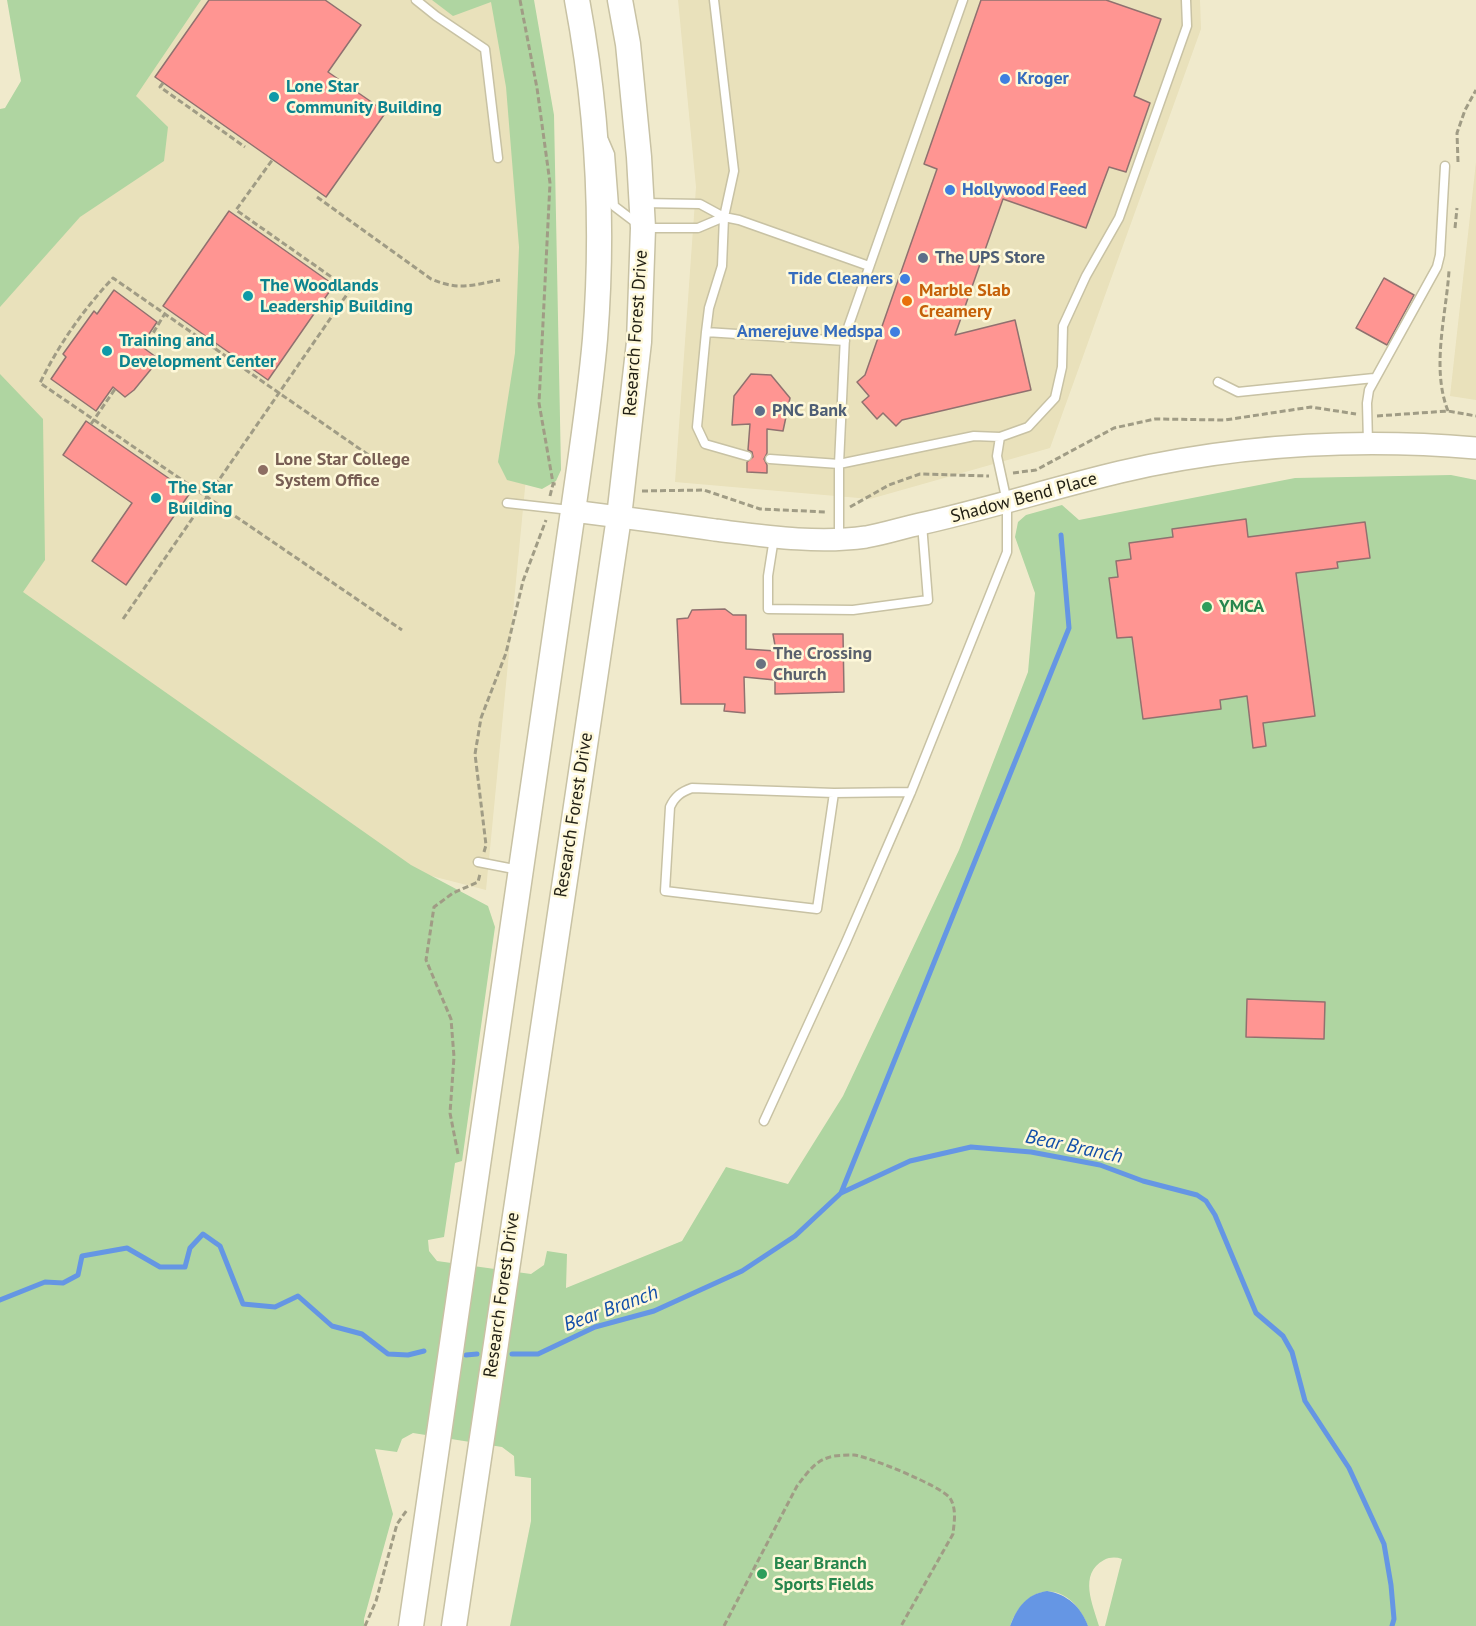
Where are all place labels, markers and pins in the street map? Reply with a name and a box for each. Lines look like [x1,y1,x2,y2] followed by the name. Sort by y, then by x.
[1017,68,1069,90] place label: Kroger
[998,72,1012,86] marker: Kroger
[286,76,442,118] place label: Lone Star Community Building
[267,90,281,104] marker: Lone Star Community Building
[962,179,1087,201] place label: Hollywood Feed
[943,183,957,197] marker: Hollywood Feed
[935,247,1045,269] place label: The UPS Store
[916,251,930,265] marker: The UPS Store
[788,268,893,290] place label: Tide Cleaners
[898,272,912,286] marker: Tide Cleaners
[260,275,413,318] place label: The Woodlands Leadership Building
[919,280,1011,322] place label: Marble Slab Creamery
[241,289,255,303] marker: The Woodlands Leadership Building
[900,294,914,308] marker: Marble Slab Creamery
[737,321,883,343] place label: Amerejuve Medspa
[888,325,902,339] marker: Amerejuve Medspa
[119,330,276,372] place label: Training and Development Center
[100,344,114,358] marker: Training and Development Center
[772,400,847,422] place label: PNC Bank
[753,404,767,418] marker: PNC Bank
[275,449,410,492] place label: Lone Star College System Office
[256,463,270,477] marker: Lone Star College System Office
[168,477,233,520] place label: The Star Building
[149,491,163,505] marker: The Star Building
[1219,596,1264,618] place label: YMCA
[1200,600,1214,614] marker: YMCA
[773,643,872,686] place label: The Crossing Church
[754,657,768,671] marker: The Crossing Church
[774,1553,874,1596] place label: Bear Branch Sports Fields
[755,1567,769,1581] marker: Bear Branch Sports Fields

